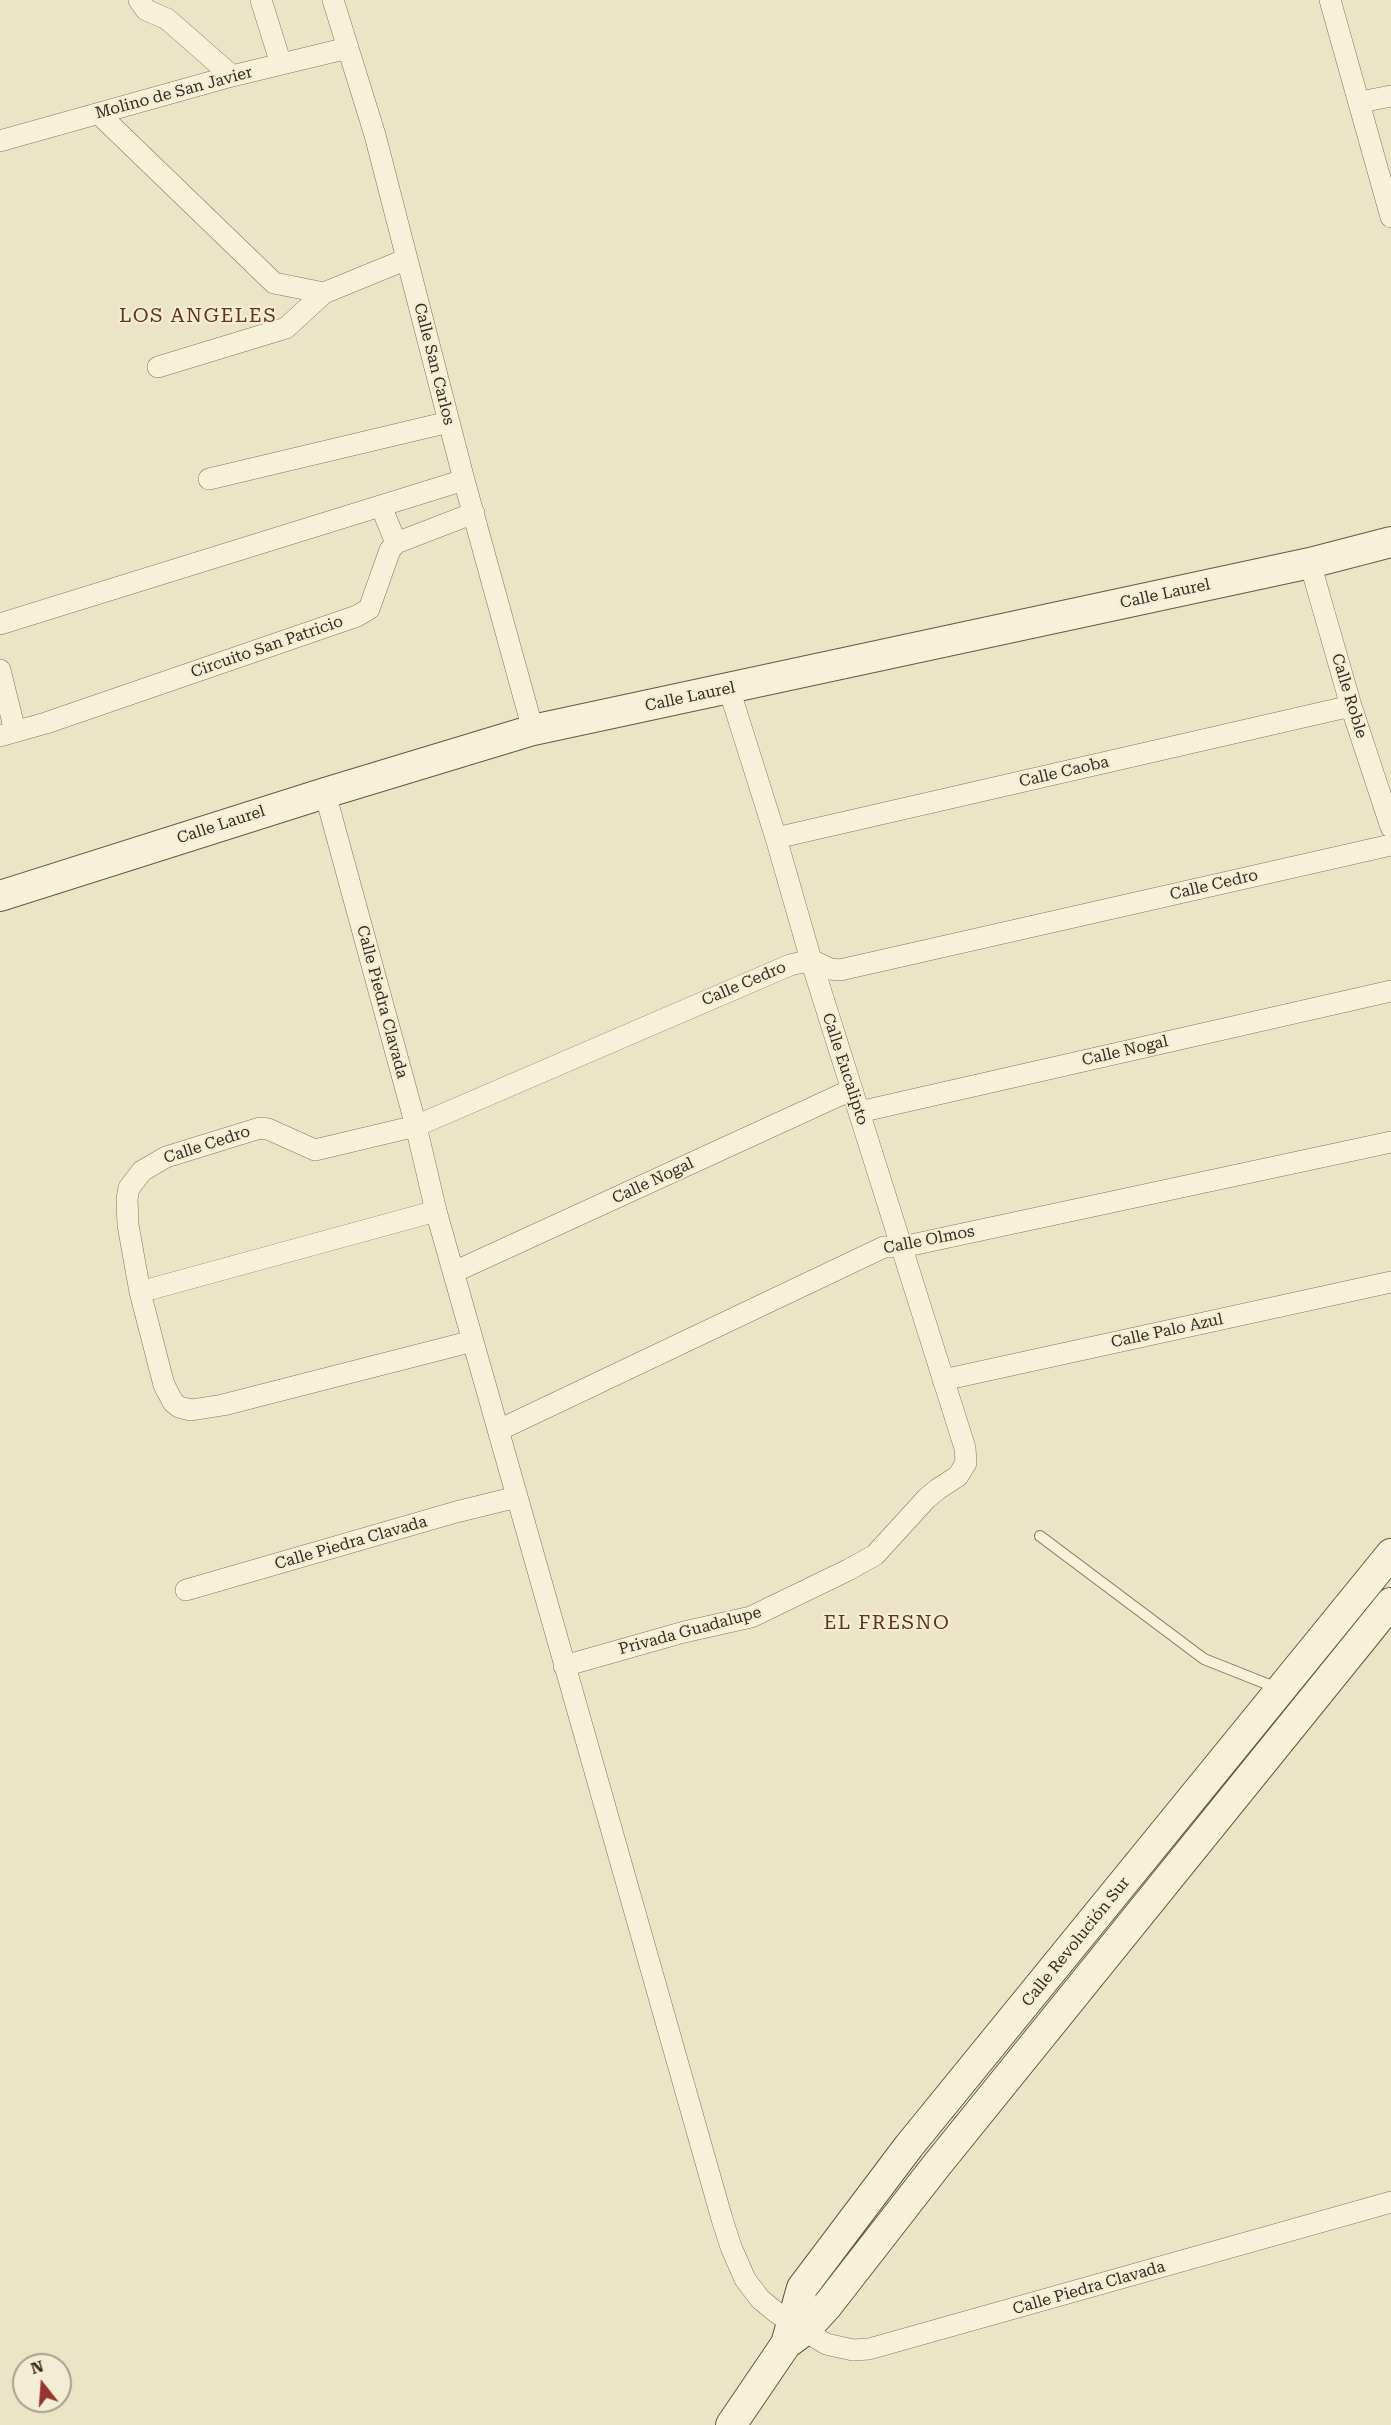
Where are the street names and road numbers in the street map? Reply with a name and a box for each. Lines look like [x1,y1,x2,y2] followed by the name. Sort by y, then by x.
[93,63,255,123] street label: Molino de San Javier
[410,301,458,427] street label: Calle San Carlos
[1118,575,1212,613] street label: Calle Laurel
[188,612,346,682] street label: Circuito San Patricio
[1327,651,1371,741] street label: Calle Roble
[643,678,737,716] street label: Calle Laurel
[1017,752,1111,792] street label: Calle Caoba
[175,802,267,848] street label: Calle Laurel
[1168,866,1260,904] street label: Calle Cedro
[352,923,412,1081] street label: Calle Piedra Clavada
[699,958,789,1010] street label: Calle Cedro
[818,1010,872,1128] street label: Calle Eucalipto
[1080,1032,1170,1070] street label: Calle Nogal
[161,1122,253,1168] street label: Calle Cedro
[609,1154,697,1208] street label: Calle Nogal
[882,1222,976,1258] street label: Calle Olmos
[1109,1310,1225,1352] street label: Calle Palo Azul
[273,1512,429,1574] street label: Calle Piedra Clavada
[617,1603,763,1659] street label: Privada Guadalupe
[1018,1873,1134,2011] street label: Calle Revolución Sur
[1011,2257,1167,2319] street label: Calle Piedra Clavada

